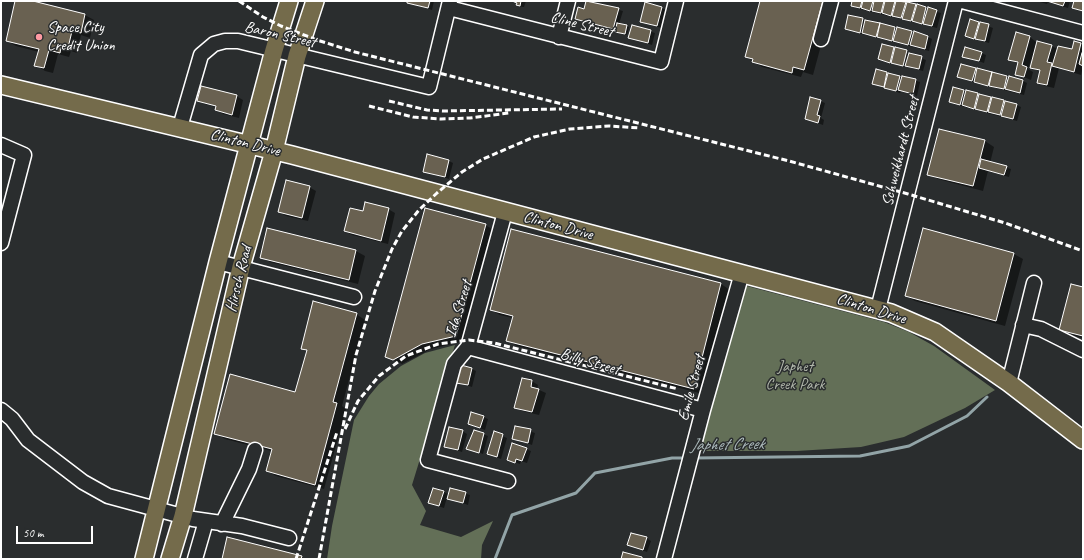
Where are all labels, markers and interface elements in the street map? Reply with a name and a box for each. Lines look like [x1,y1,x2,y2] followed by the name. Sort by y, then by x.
[548,8,616,42] street label: Cline Street
[242,17,318,53] street label: Baron Street
[47,18,115,56] place label: Space City Credit Union
[34,32,44,42] marker: Space City Credit Union
[878,94,924,208] street label: Schweikhardt Street
[208,125,282,161] street label: Clinton Drive
[521,208,595,244] street label: Clinton Drive
[222,244,256,314] street label: Hirsch Road
[441,278,477,340] street label: Ida Street
[834,289,908,329] street label: Clinton Drive
[558,344,622,380] street label: Billy Street
[674,353,710,423] street label: Emile Street
[766,357,824,395] park label: Japhet Creek Park
[690,434,764,456] water label: Japhet Creek
[18,518,95,544] scale bar
[23,525,43,541] text: 50 m

